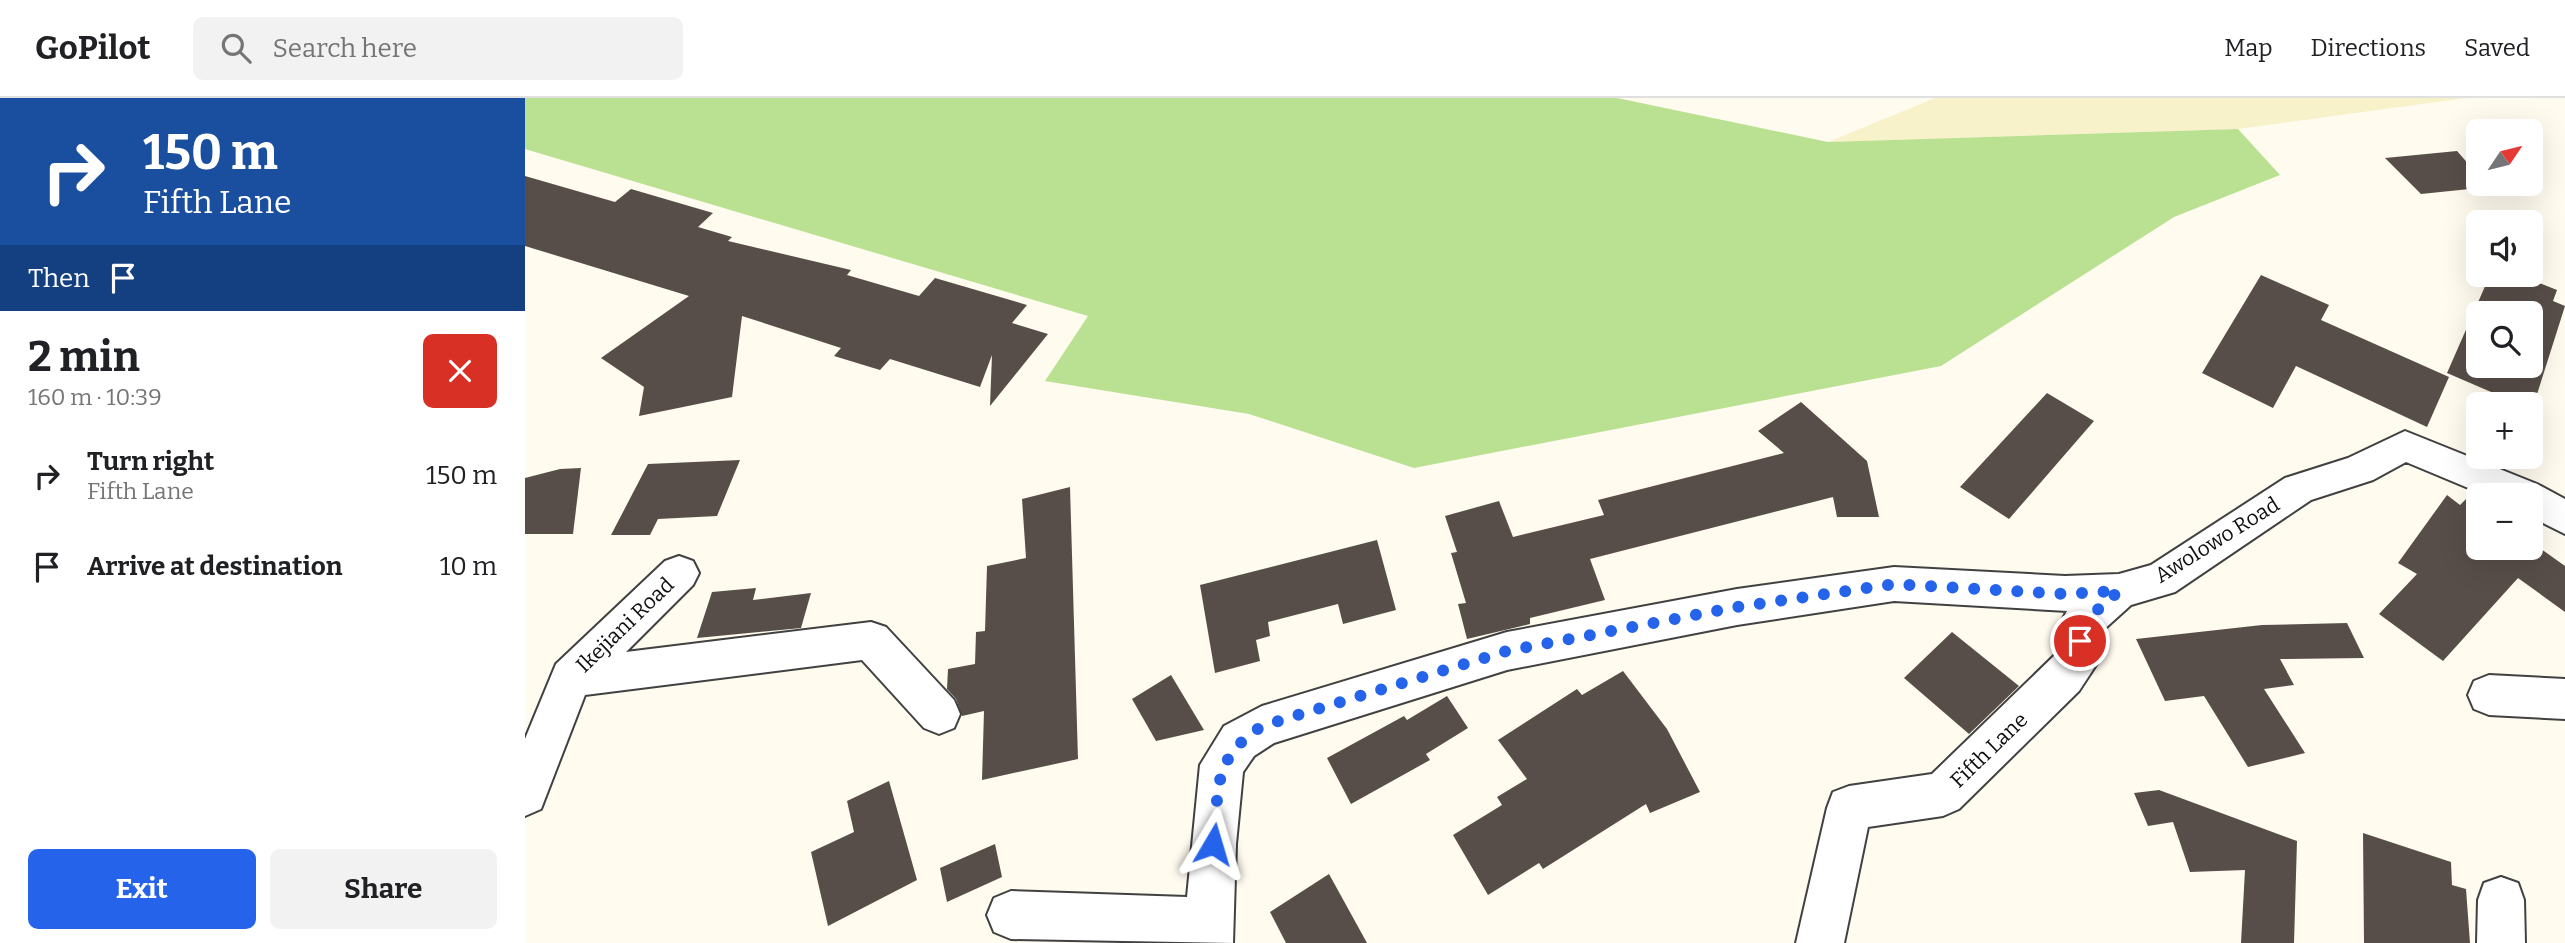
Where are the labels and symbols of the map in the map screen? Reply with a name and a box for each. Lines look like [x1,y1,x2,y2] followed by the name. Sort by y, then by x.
[2466,119,2543,196] north arrow
[2150,491,2284,589] street label: Awolowo Road
[571,572,679,678] street label: Ikejiani Road
[2050,611,2110,671] pin
[1945,707,2033,793] street label: Fifth Lane
[1176,807,1250,881] position arrow

